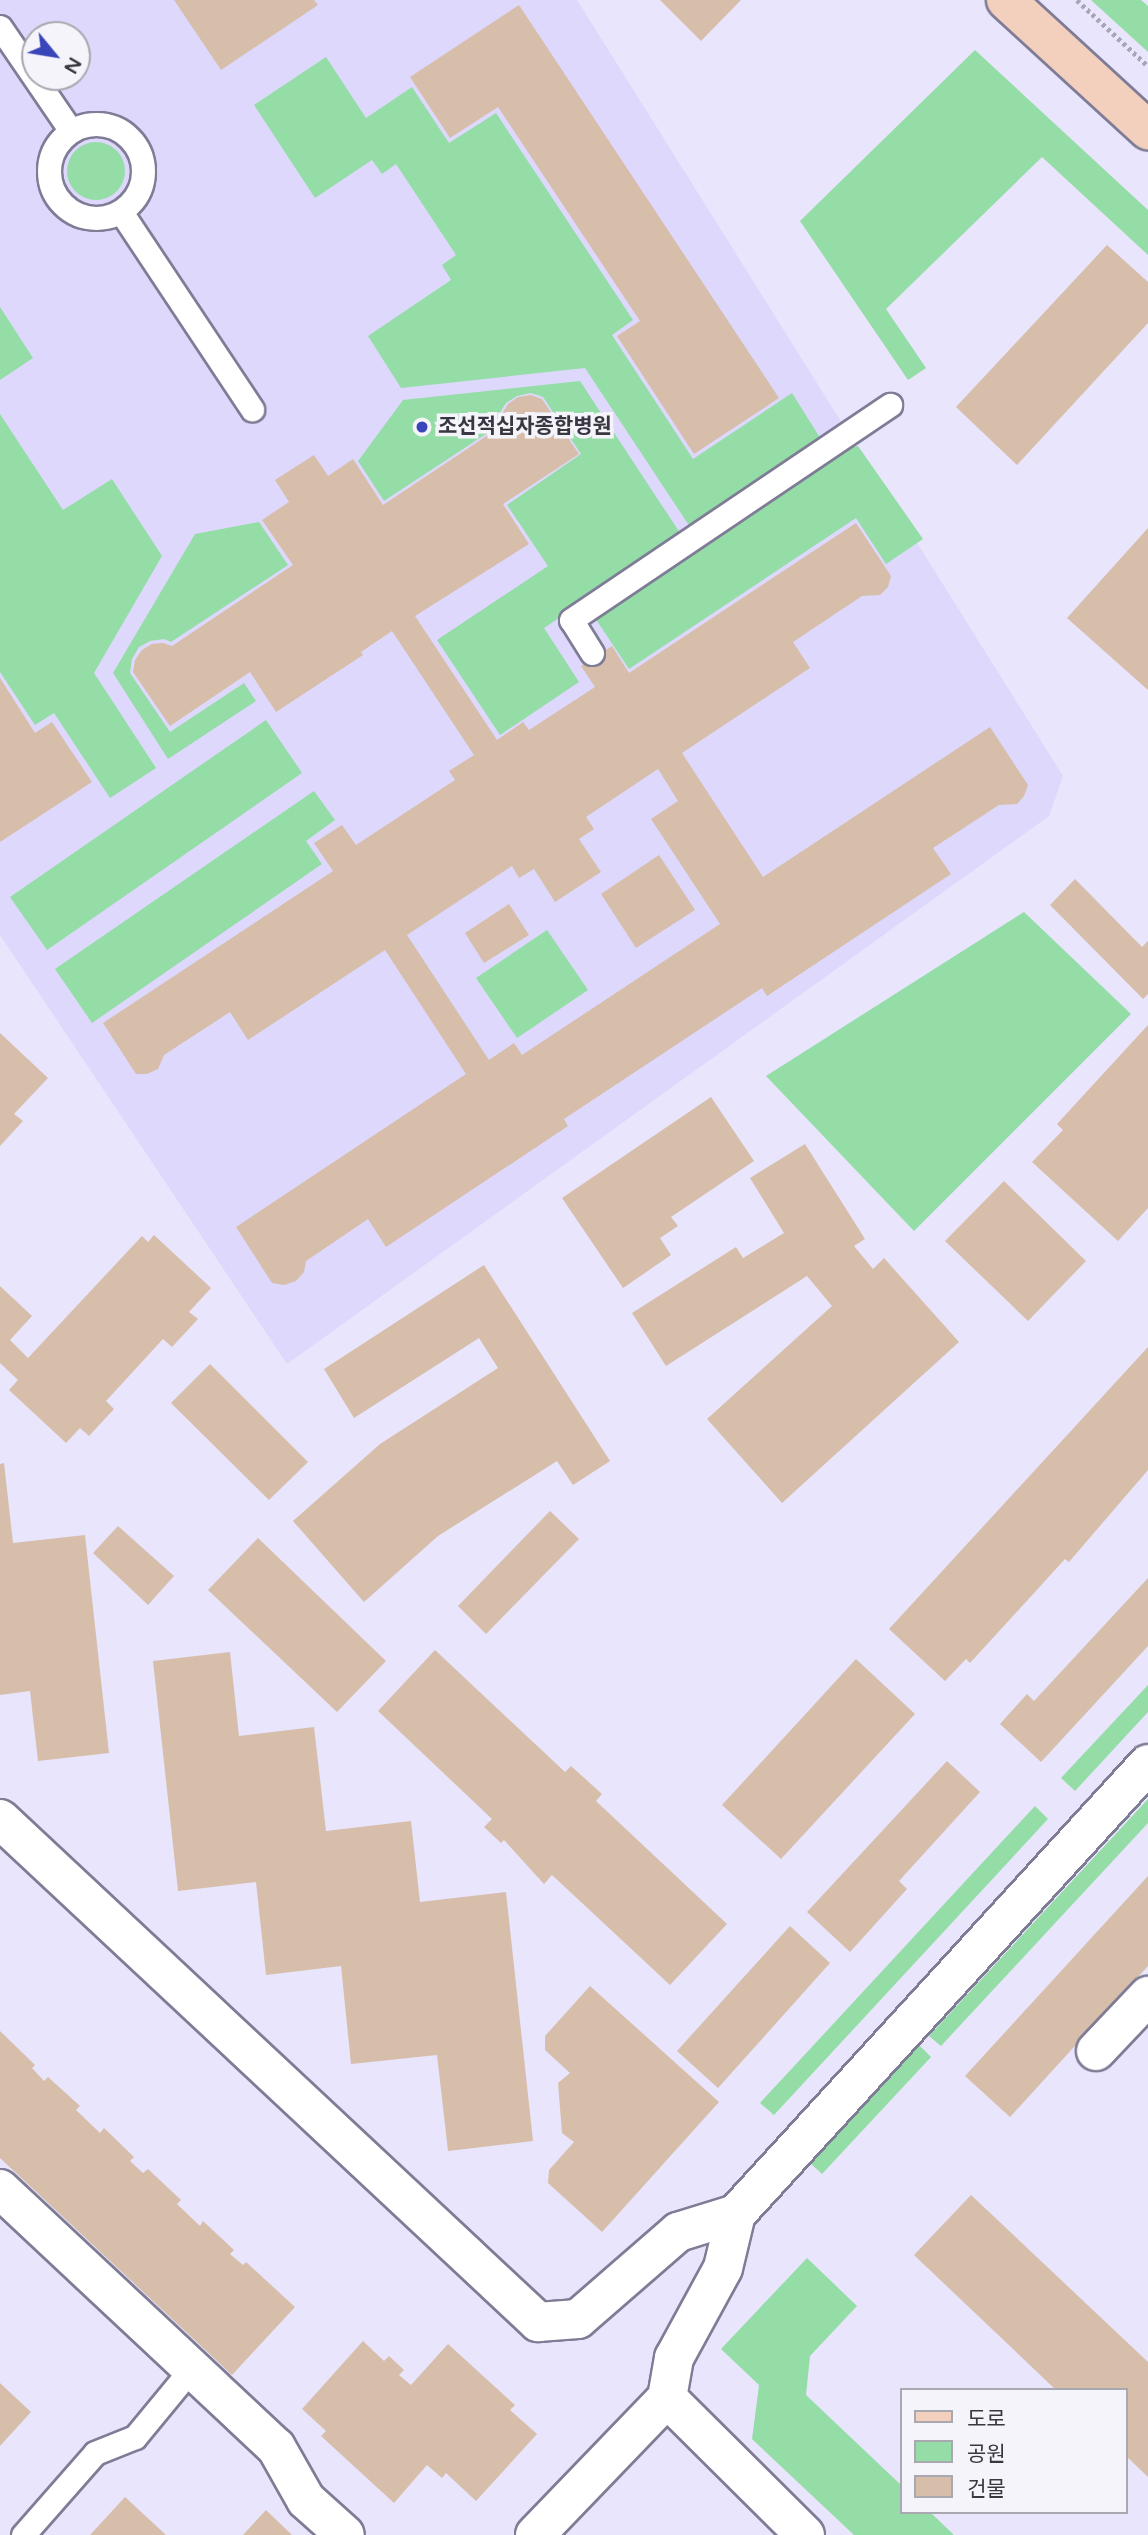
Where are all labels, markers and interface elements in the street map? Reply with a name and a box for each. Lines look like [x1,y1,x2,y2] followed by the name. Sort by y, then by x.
[21,21,91,91] north arrow
[59,53,86,78] text: N
[438,414,612,440] place label: 조선적십자종합병원
[412,417,432,437] marker: 조선적십자종합병원
[900,2388,1127,2514] legend
[967,2407,1006,2432] text: 도로
[967,2442,1006,2467] text: 공원
[967,2477,1006,2502] text: 건물

